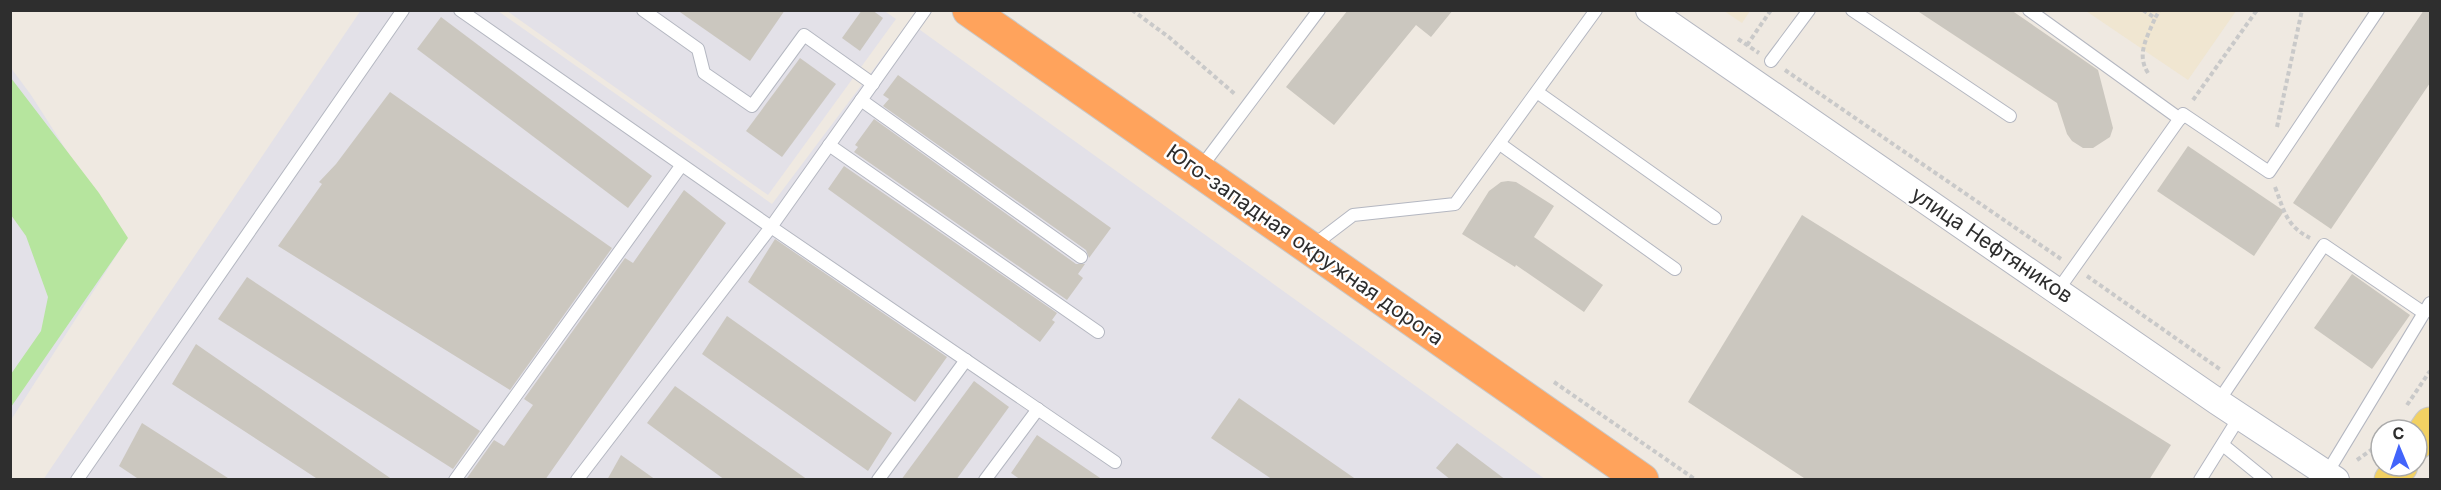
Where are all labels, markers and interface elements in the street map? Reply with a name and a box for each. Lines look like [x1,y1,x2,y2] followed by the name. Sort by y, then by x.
[1162,139,1449,350] street label: Юго-западная окружная дорога
[1907,181,2078,308] street label: улица Нефтяников
[2369,418,2429,478] north arrow
[2392,423,2405,443] text: С

